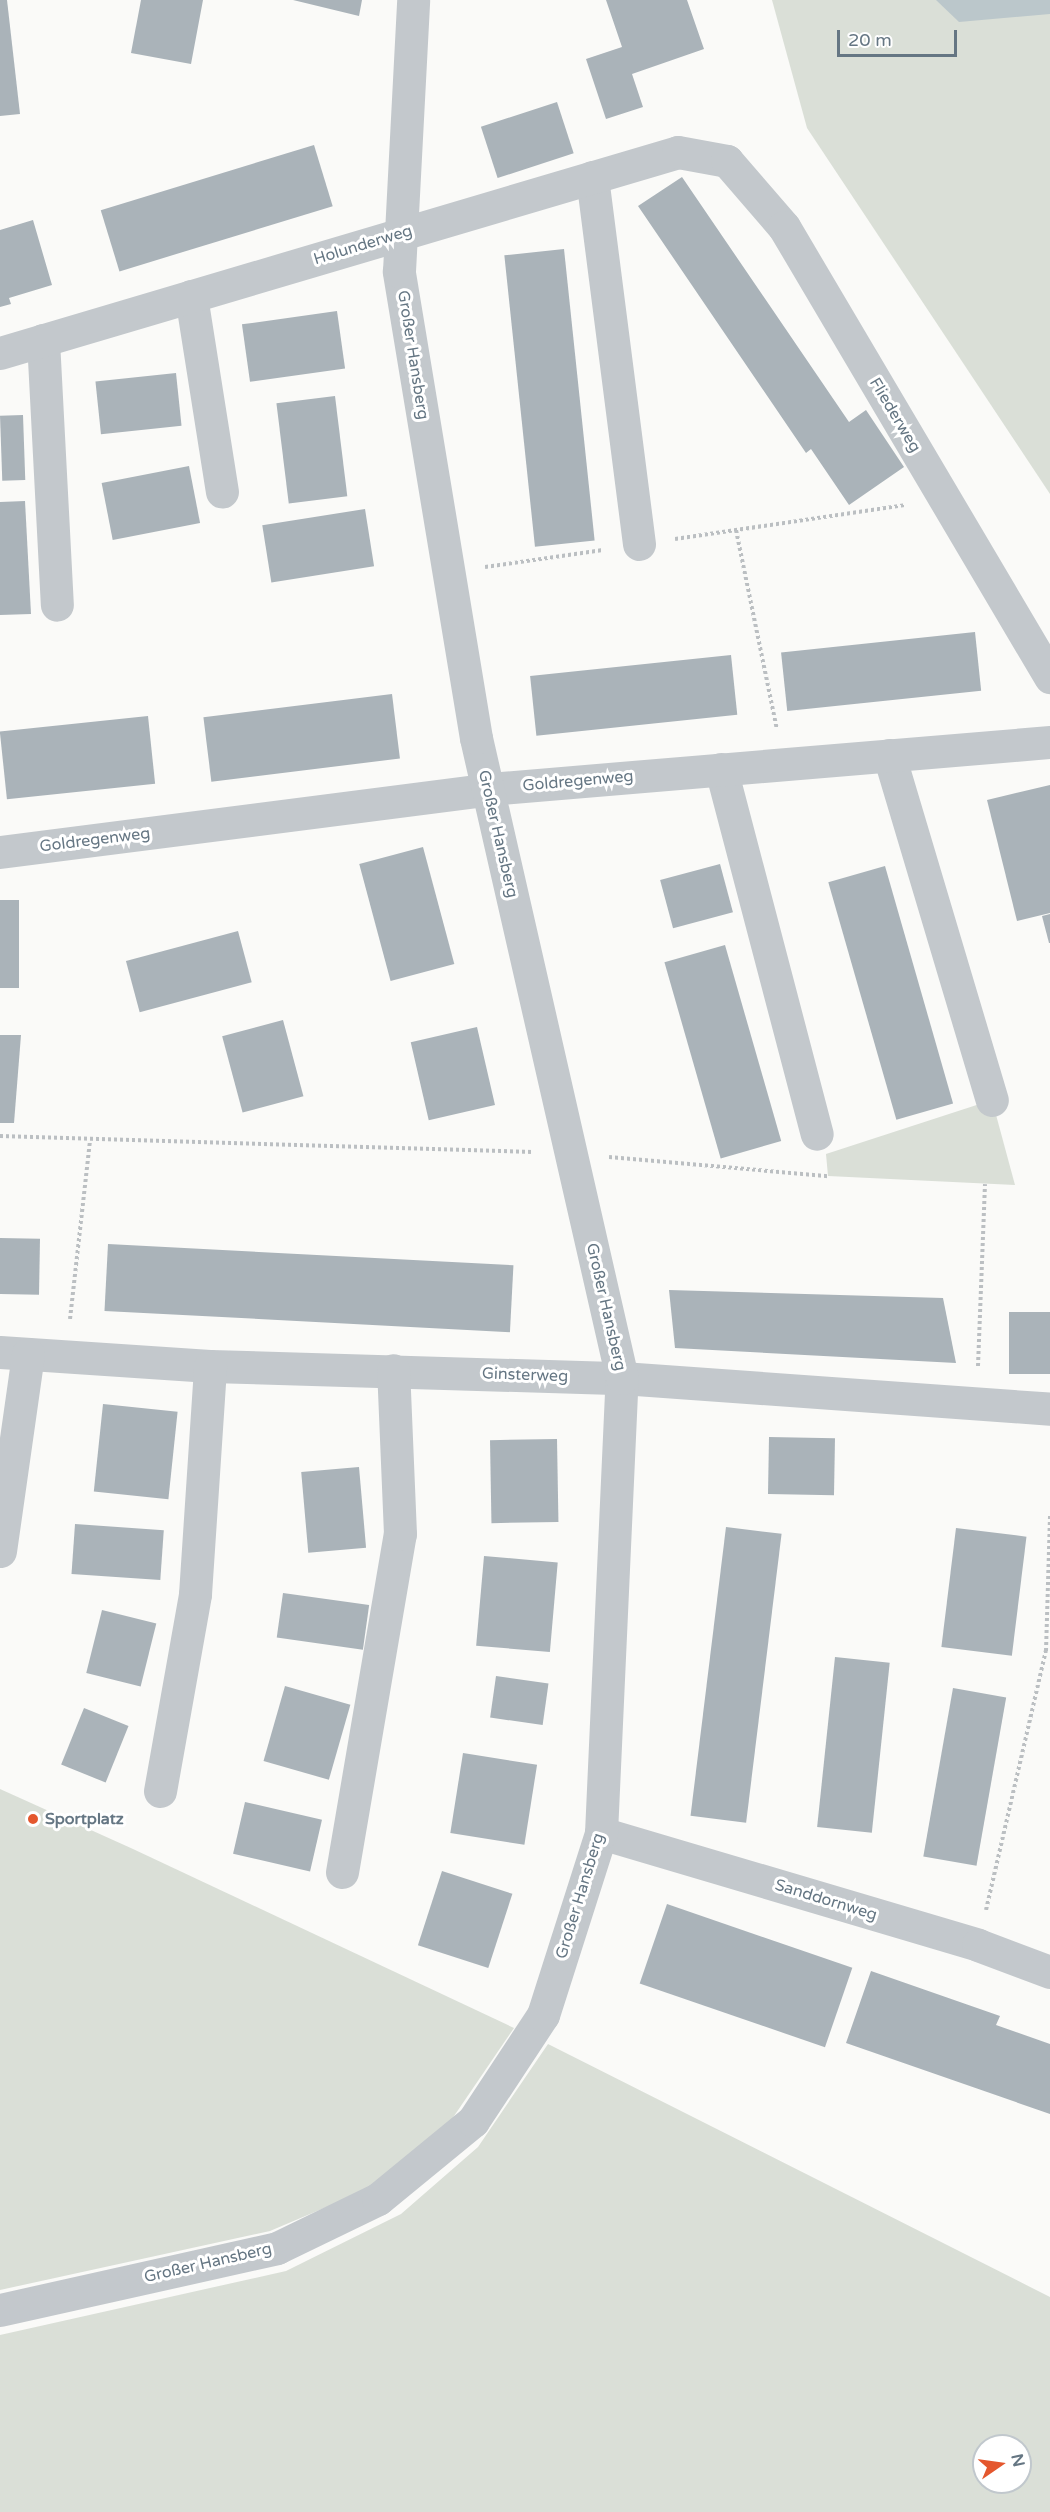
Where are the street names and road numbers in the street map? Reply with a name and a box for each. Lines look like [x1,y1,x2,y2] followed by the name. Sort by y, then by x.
[311,221,415,269] street label: Holunderweg
[393,289,433,421] street label: Großer Hansberg
[865,374,925,456] street label: Fliederweg
[522,767,634,795] street label: Goldregenweg
[474,768,522,900] street label: Großer Hansberg
[39,824,151,856] street label: Goldregenweg
[582,1241,630,1373] street label: Großer Hansberg
[482,1364,568,1386] street label: Ginsterweg
[552,1831,608,1961] street label: Großer Hansberg
[773,1875,879,1925] street label: Sanddornweg
[142,2239,274,2287] street label: Großer Hansberg

